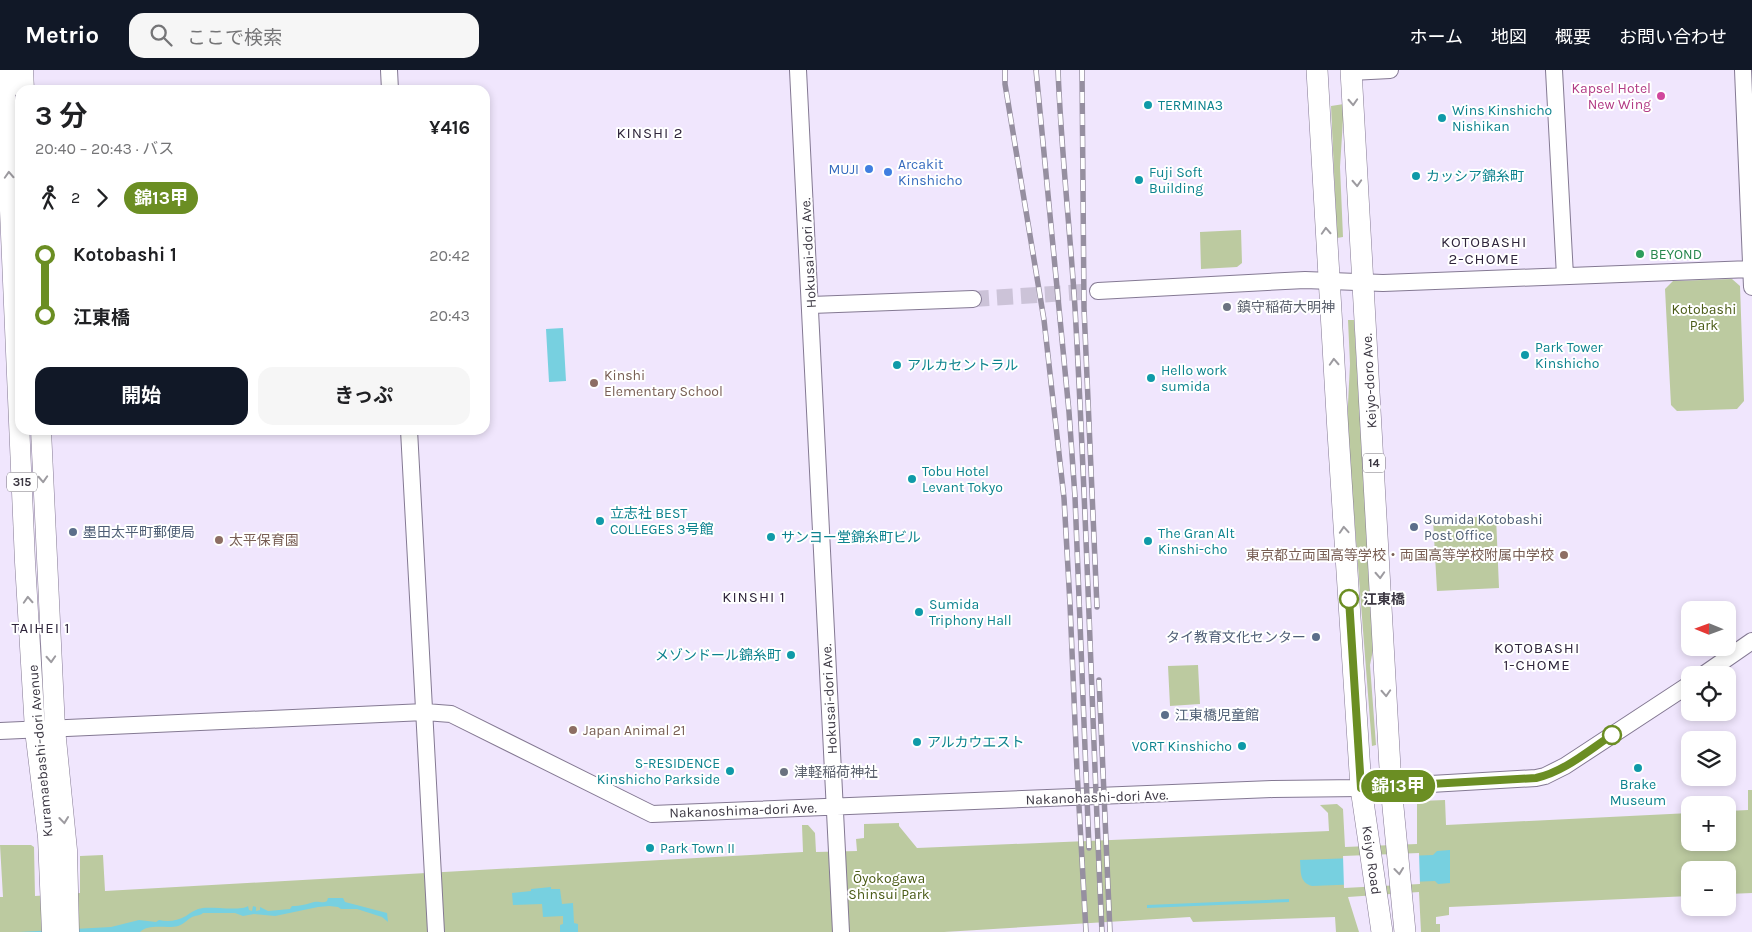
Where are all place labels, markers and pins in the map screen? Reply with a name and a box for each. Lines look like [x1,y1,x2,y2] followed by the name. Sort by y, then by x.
[1571,80,1651,113] place label: Kapsel Hotel New Wing
[1655,90,1667,102] marker: Kapsel Hotel New Wing
[1158,97,1223,114] place label: TERMINA3
[1142,99,1154,111] marker: TERMINA3
[1452,102,1552,135] place label: Wins Kinshicho Nishikan
[1436,112,1448,124] marker: Wins Kinshicho Nishikan
[898,156,962,189] place label: Arcakit Kinshicho
[828,161,859,178] place label: MUJI
[863,163,875,175] marker: MUJI
[1149,164,1203,197] place label: Fuji Soft Building
[882,166,894,178] marker: Arcakit Kinshicho
[1426,168,1524,185] place label: カッシア錦糸町
[1410,170,1422,182] marker: カッシア錦糸町
[1133,174,1145,186] marker: Fuji Soft Building
[1650,246,1702,263] place label: BEYOND
[1634,248,1646,260] marker: BEYOND
[1237,299,1335,316] place label: 鎮守稲荷大明神
[1221,301,1233,313] marker: 鎮守稲荷大明神
[1535,339,1604,372] place label: Park Tower Kinshicho
[1519,349,1531,361] marker: Park Tower Kinshicho
[907,357,1018,374] place label: アルカセントラル
[891,359,903,371] marker: アルカセントラル
[1161,362,1227,395] place label: Hello work sumida
[604,367,723,400] place label: Kinshi Elementary School
[1145,372,1157,384] marker: Hello work sumida
[588,377,600,389] marker: Kinshi Elementary School
[922,463,1003,496] place label: Tobu Hotel Levant Tokyo
[906,473,918,485] marker: Tobu Hotel Levant Tokyo
[610,505,714,538] place label: 立志社 BEST COLLEGES 3号館
[1424,511,1543,544] place label: Sumida Kotobashi Post Office
[594,515,606,527] marker: 立志社 BEST COLLEGES 3号館
[1408,521,1420,533] marker: Sumida Kotobashi Post Office
[83,524,195,541] place label: 墨田太平町郵便局
[1158,525,1235,558] place label: The Gran Alt Kinshi-cho
[67,526,79,538] marker: 墨田太平町郵便局
[781,529,921,546] place label: サンヨー堂錦糸町ビル
[765,531,777,543] marker: サンヨー堂錦糸町ビル
[229,532,299,549] place label: 太平保育園
[213,534,225,546] marker: 太平保育園
[1142,535,1154,547] marker: The Gran Alt Kinshi-cho
[1246,547,1554,564] place label: 東京都立両国高等学校・両国高等学校附属中学校
[1558,549,1570,561] marker: 東京都立両国高等学校・両国高等学校附属中学校
[1339,589,1359,609] marker: 江東橋
[1363,591,1405,608] place label: 江東橋
[929,596,1012,629] place label: Sumida Triphony Hall
[913,606,925,618] marker: Sumida Triphony Hall
[1166,629,1306,646] place label: タイ教育文化センター
[1310,631,1322,643] marker: タイ教育文化センター
[655,647,781,664] place label: メゾンドール錦糸町
[785,649,797,661] marker: メゾンドール錦糸町
[1175,707,1259,724] place label: 江東橋児童館
[1159,709,1171,721] marker: 江東橋児童館
[583,722,685,739] place label: Japan Animal 21
[567,724,579,736] marker: Japan Animal 21
[1602,725,1622,745] unlabelled marker
[927,734,1024,751] place label: アルカウエスト
[911,736,923,748] marker: アルカウエスト
[1132,738,1232,755] place label: VORT Kinshicho
[1236,740,1248,752] marker: VORT Kinshicho
[597,755,720,788] place label: S-RESIDENCE Kinshicho Parkside
[1632,762,1644,774] marker: Brake Museum
[794,764,878,781] place label: 津軽稲荷神社
[724,765,736,777] marker: S-RESIDENCE Kinshicho Parkside
[778,766,790,778] marker: 津軽稲荷神社
[1610,776,1666,809] place label: Brake Museum
[660,840,735,857] place label: Park Town II
[644,842,656,854] marker: Park Town II

